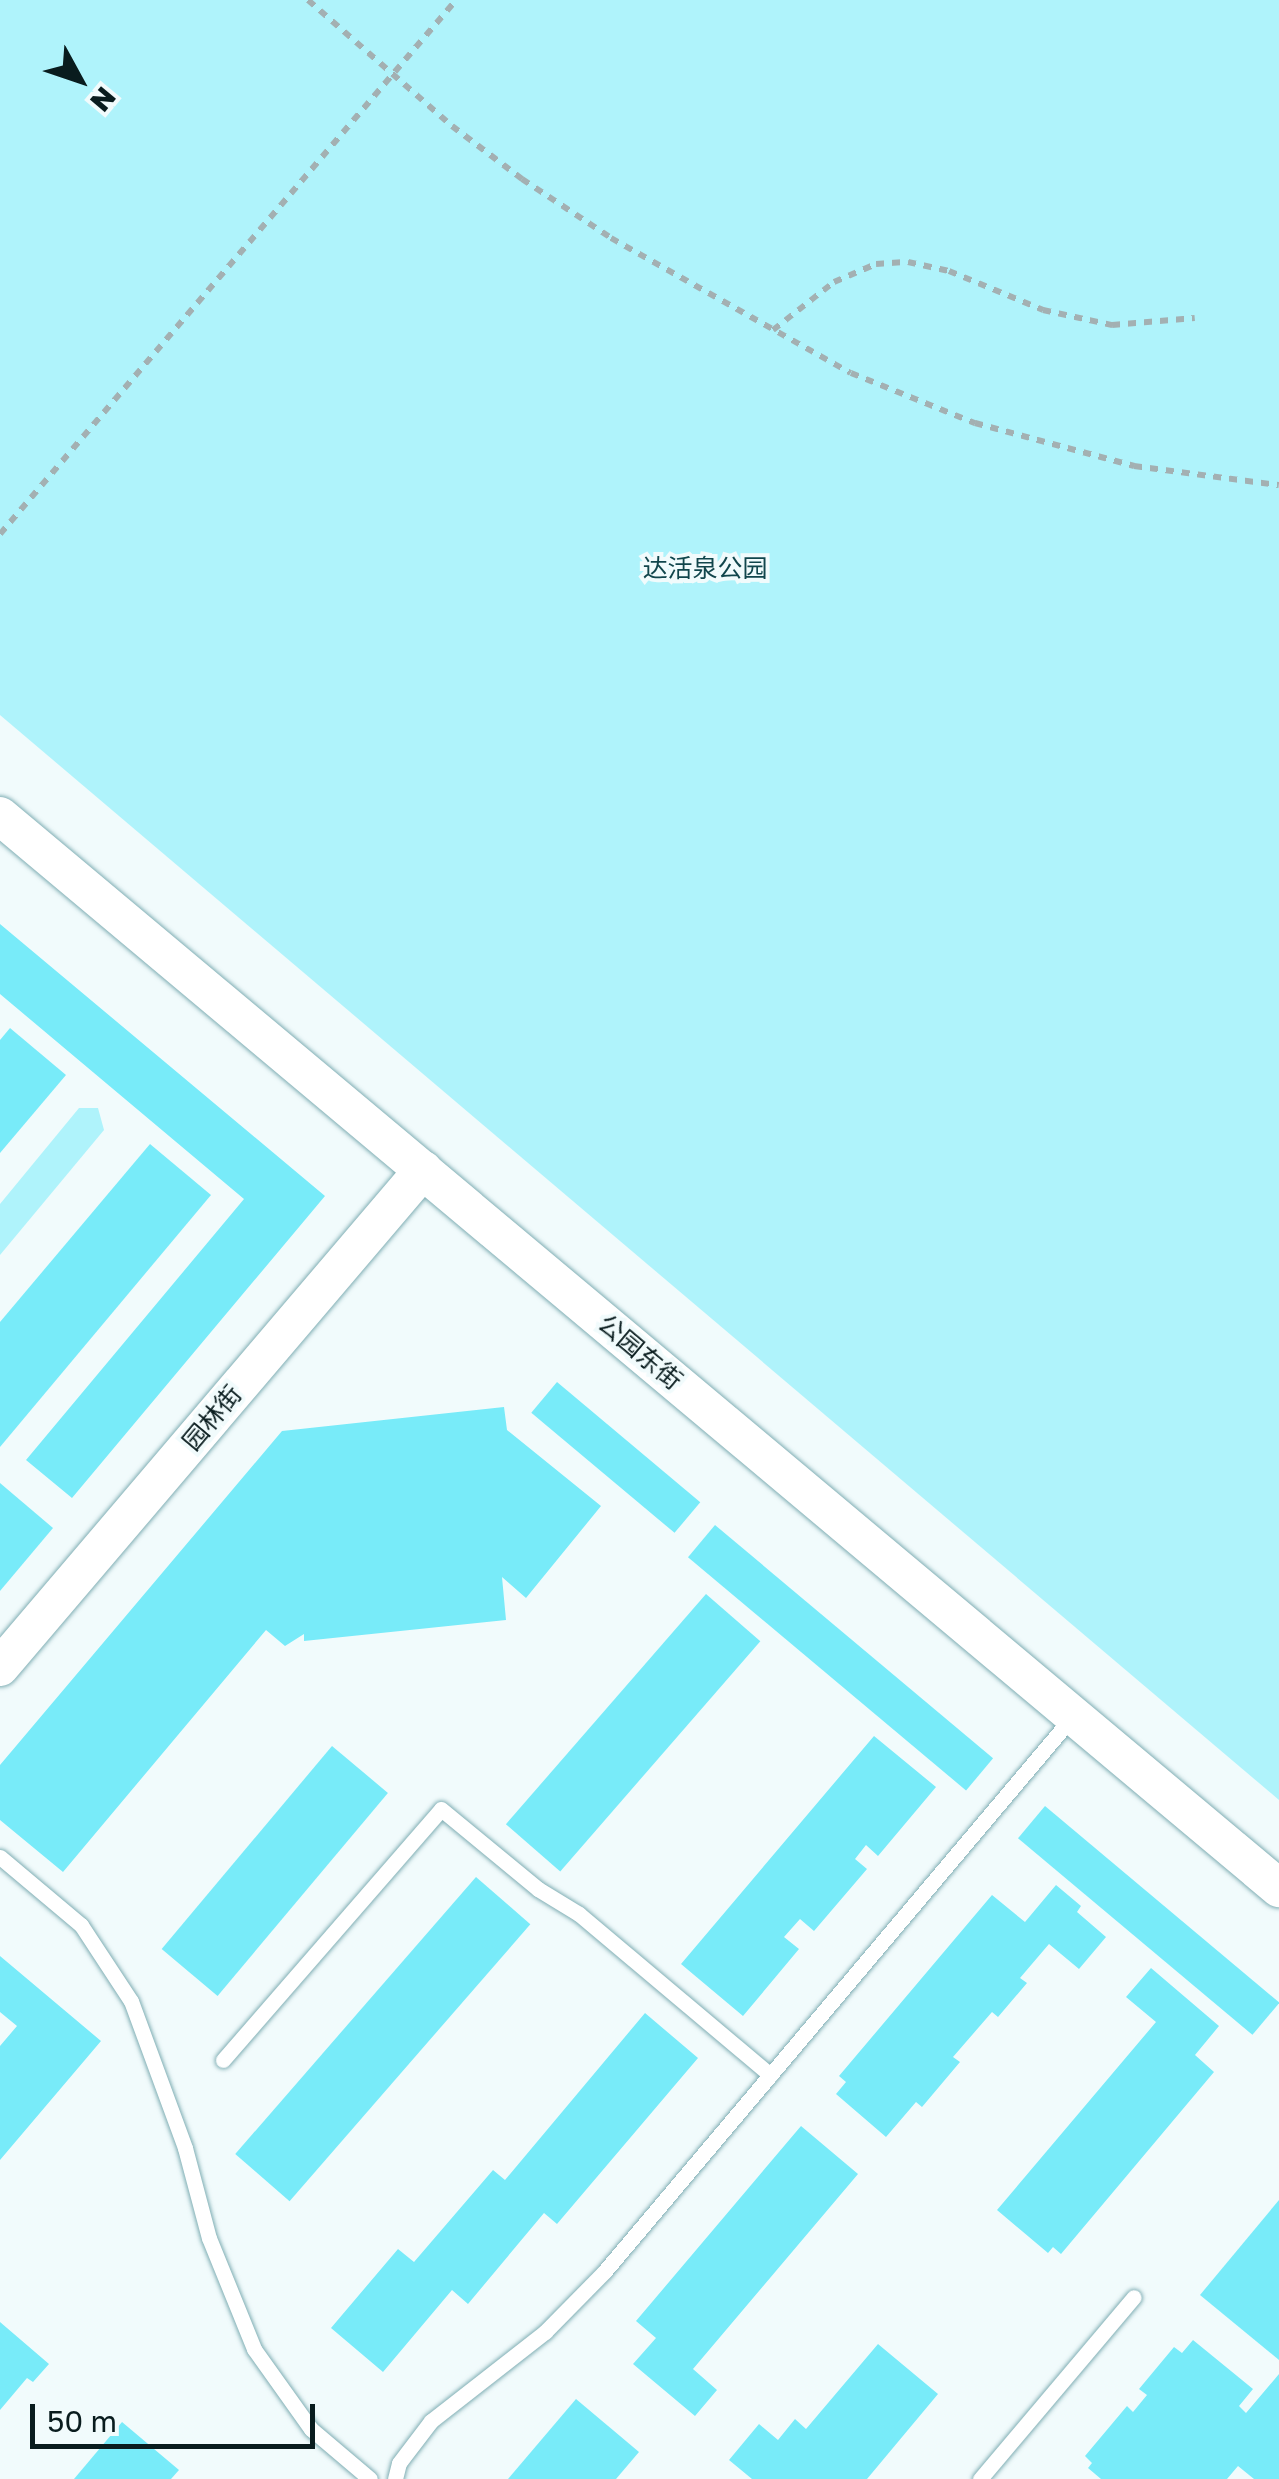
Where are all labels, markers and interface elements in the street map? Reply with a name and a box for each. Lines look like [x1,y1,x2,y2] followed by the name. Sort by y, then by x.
[30,30,130,130] north arrow
[84,81,123,118] text: N
[643,553,767,583] park label: 达活泉公园
[592,1308,688,1396] street label: 公园东街
[176,1380,248,1456] street label: 园林街
[35,2384,320,2446] scale bar
[47,2403,117,2439] text: 50 m

